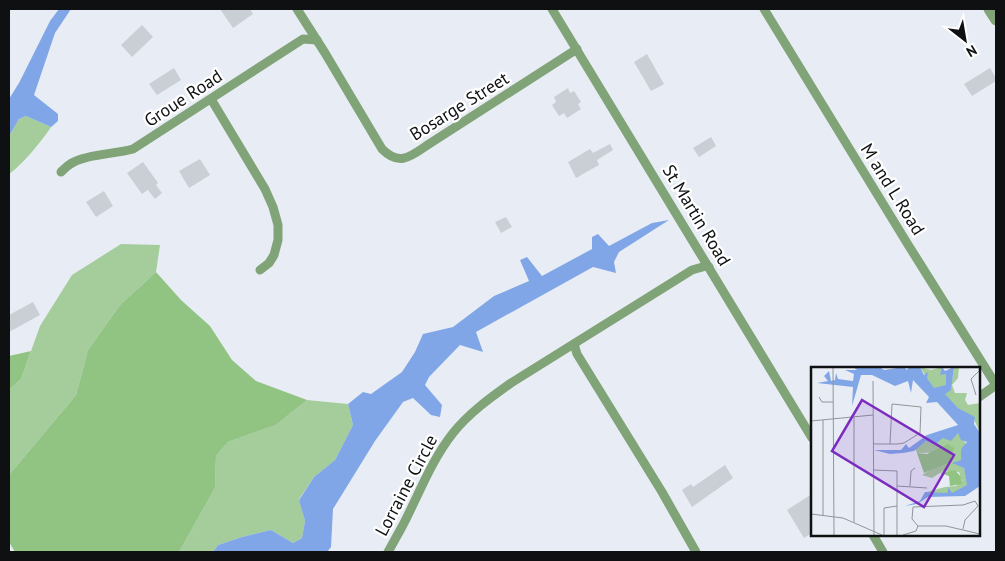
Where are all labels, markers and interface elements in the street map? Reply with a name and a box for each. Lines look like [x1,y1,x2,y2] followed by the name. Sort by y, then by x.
[940,15,990,65] north arrow
[963,41,980,61] text: N
[140,64,226,132] street label: Groue Road
[405,66,513,146] street label: Bosarge Street
[856,139,930,239] street label: M and L Road
[658,160,736,270] street label: St Martin Road
[811,367,980,536] inset map
[370,430,442,540] street label: Lorraine Circle

